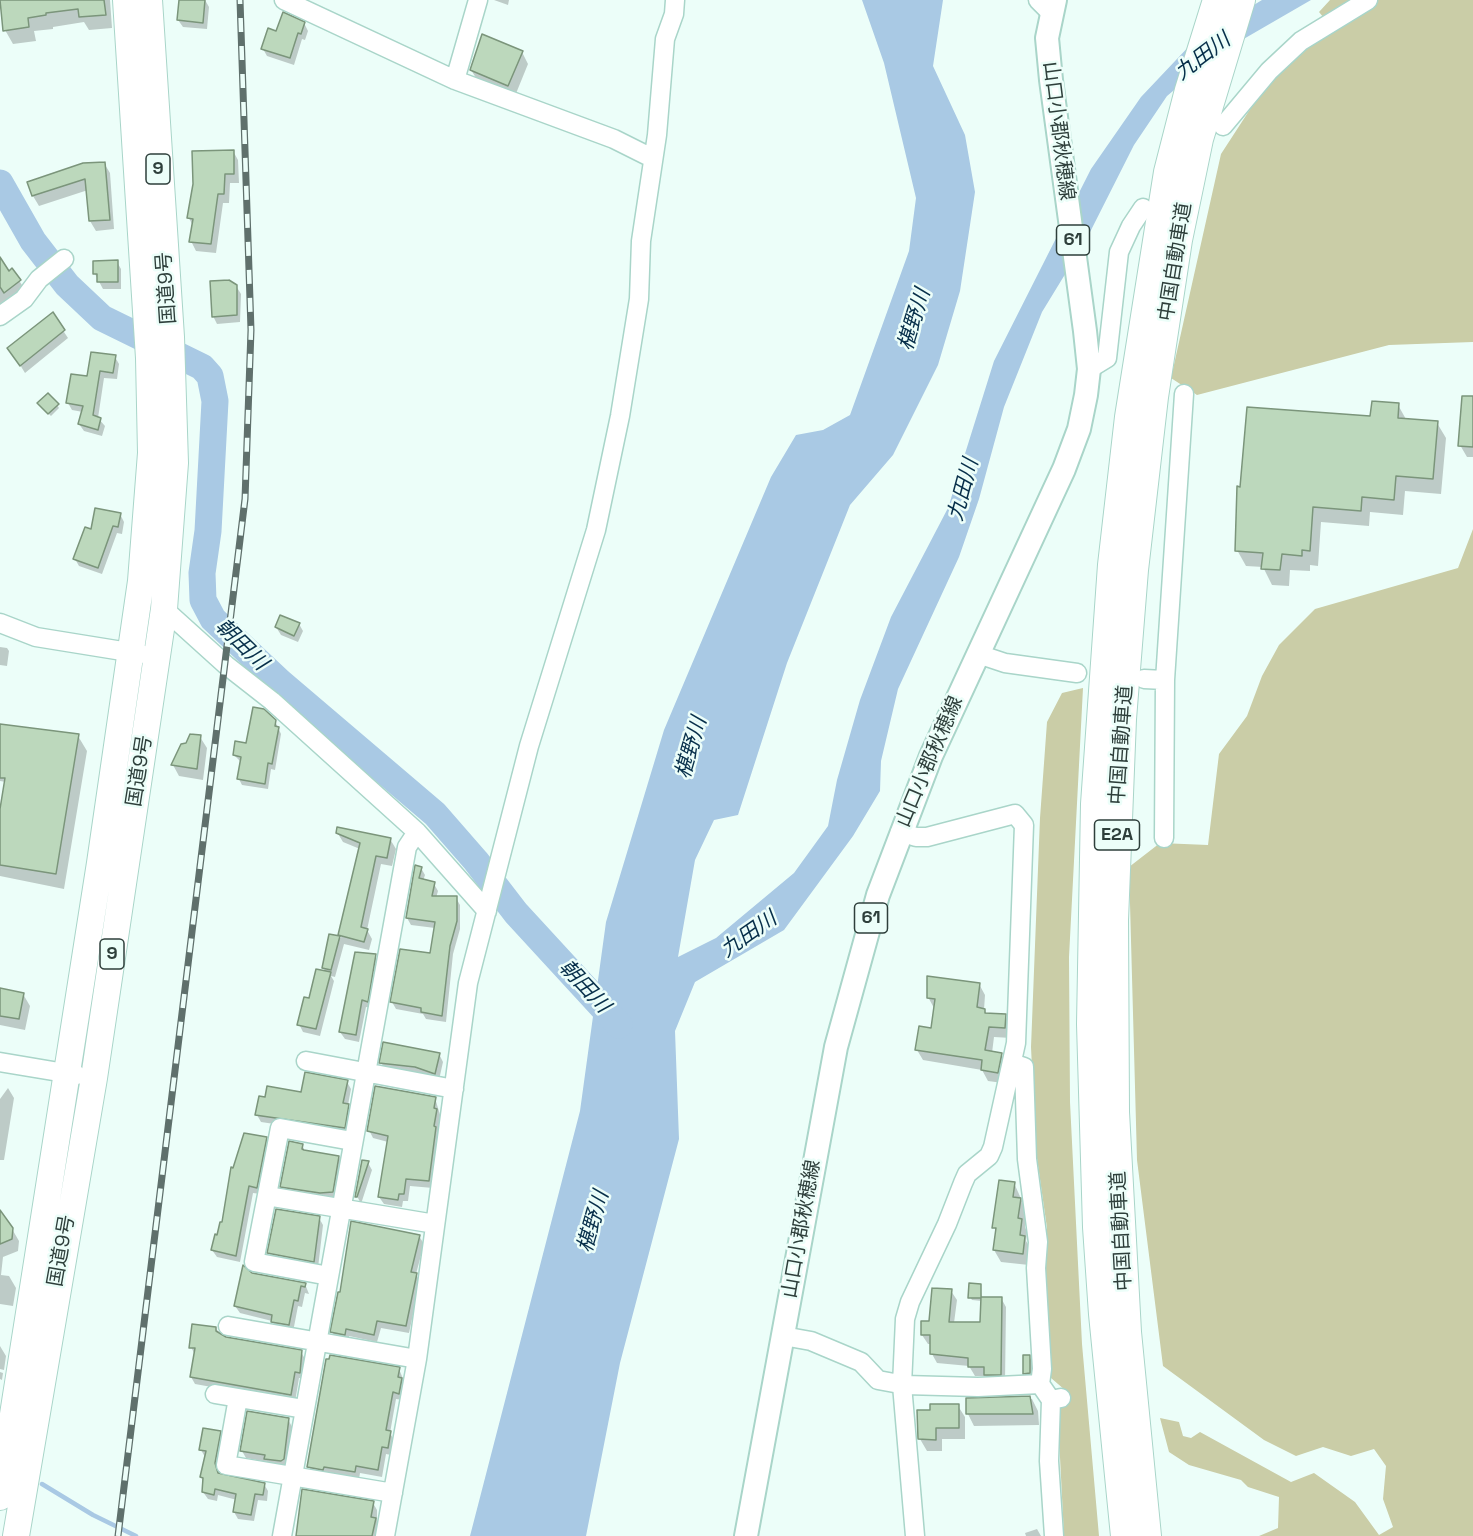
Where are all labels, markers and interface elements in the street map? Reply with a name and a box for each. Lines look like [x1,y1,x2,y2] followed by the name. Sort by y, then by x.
[1170,28,1236,86] water label: 九田川
[1038,60,1078,202] street label: 山口小郡秋穂線
[146,154,170,184] road number: 9
[1155,201,1197,323] street label: 中国自動車道
[1056,225,1090,255] road number: 61
[153,251,181,325] street label: 国道9号
[894,286,936,354] water label: 椹野川
[944,456,984,524] water label: 九田川
[210,614,272,676] water label: 朝田川
[1106,684,1138,806] street label: 中国自動車道
[892,693,968,831] street label: 山口小郡秋穂線
[671,714,713,782] water label: 椹野川
[122,733,158,809] street label: 国道9号
[1094,820,1140,850] road number: E2A
[854,903,888,933] road number: 61
[716,907,782,963] water label: 九田川
[100,939,124,969] road number: 9
[553,955,615,1019] water label: 朝田川
[778,1158,826,1300] street label: 山口小郡秋穂線
[1107,1170,1137,1292] street label: 中国自動車道
[573,1188,615,1256] water label: 椹野川
[44,1213,80,1289] street label: 国道9号

